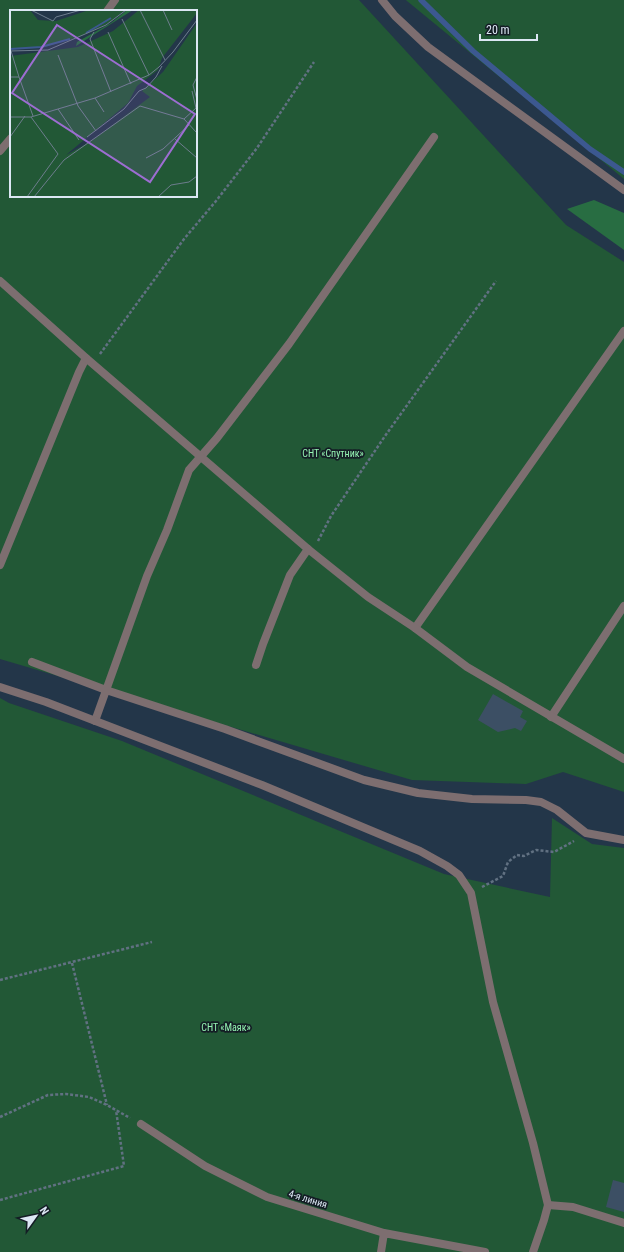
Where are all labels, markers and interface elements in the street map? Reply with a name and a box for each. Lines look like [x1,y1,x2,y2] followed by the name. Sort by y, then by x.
[10,10,197,197] inset map
[480,16,537,42] scale bar
[486,23,510,37] text: 20 m
[302,448,364,459] park label: СНТ «Спутник»
[201,1022,251,1033] park label: СНТ «Маяк»
[287,1188,329,1210] street label: 4-я линия
[16,1196,56,1236] north arrow
[37,1204,51,1217] text: N

